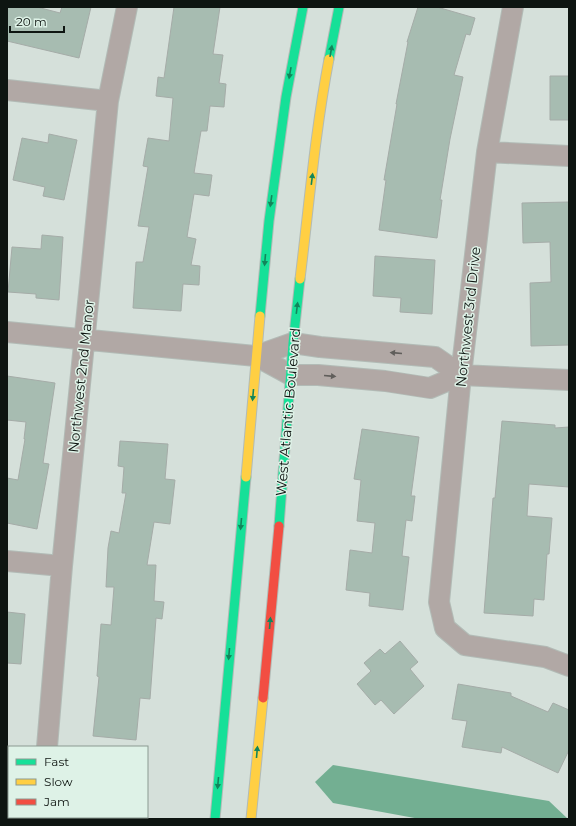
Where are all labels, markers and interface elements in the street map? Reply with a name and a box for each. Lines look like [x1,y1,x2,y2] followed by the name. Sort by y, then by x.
[10,8,64,34] scale bar
[16,14,47,29] text: 20 m
[328,45,334,57] one-way arrow
[287,67,293,79] one-way arrow
[308,173,315,185] one-way arrow
[268,195,274,208] one-way arrow
[452,246,484,388] street label: Northwest 3rd Drive
[262,254,268,266] one-way arrow
[64,298,98,453] street label: Northwest 2nd Manor
[294,302,300,314] one-way arrow
[272,327,304,497] street label: West Atlantic Boulevard
[390,350,402,357] one-way arrow
[324,373,336,379] one-way arrow
[249,389,256,401] one-way arrow
[238,518,244,530] one-way arrow
[266,617,273,629] one-way arrow
[226,648,233,660] one-way arrow
[8,746,148,818] legend
[254,746,260,758] one-way arrow
[44,754,69,769] text: Fast
[44,774,73,789] text: Slow
[215,777,221,789] one-way arrow
[43,794,70,809] text: Jam

